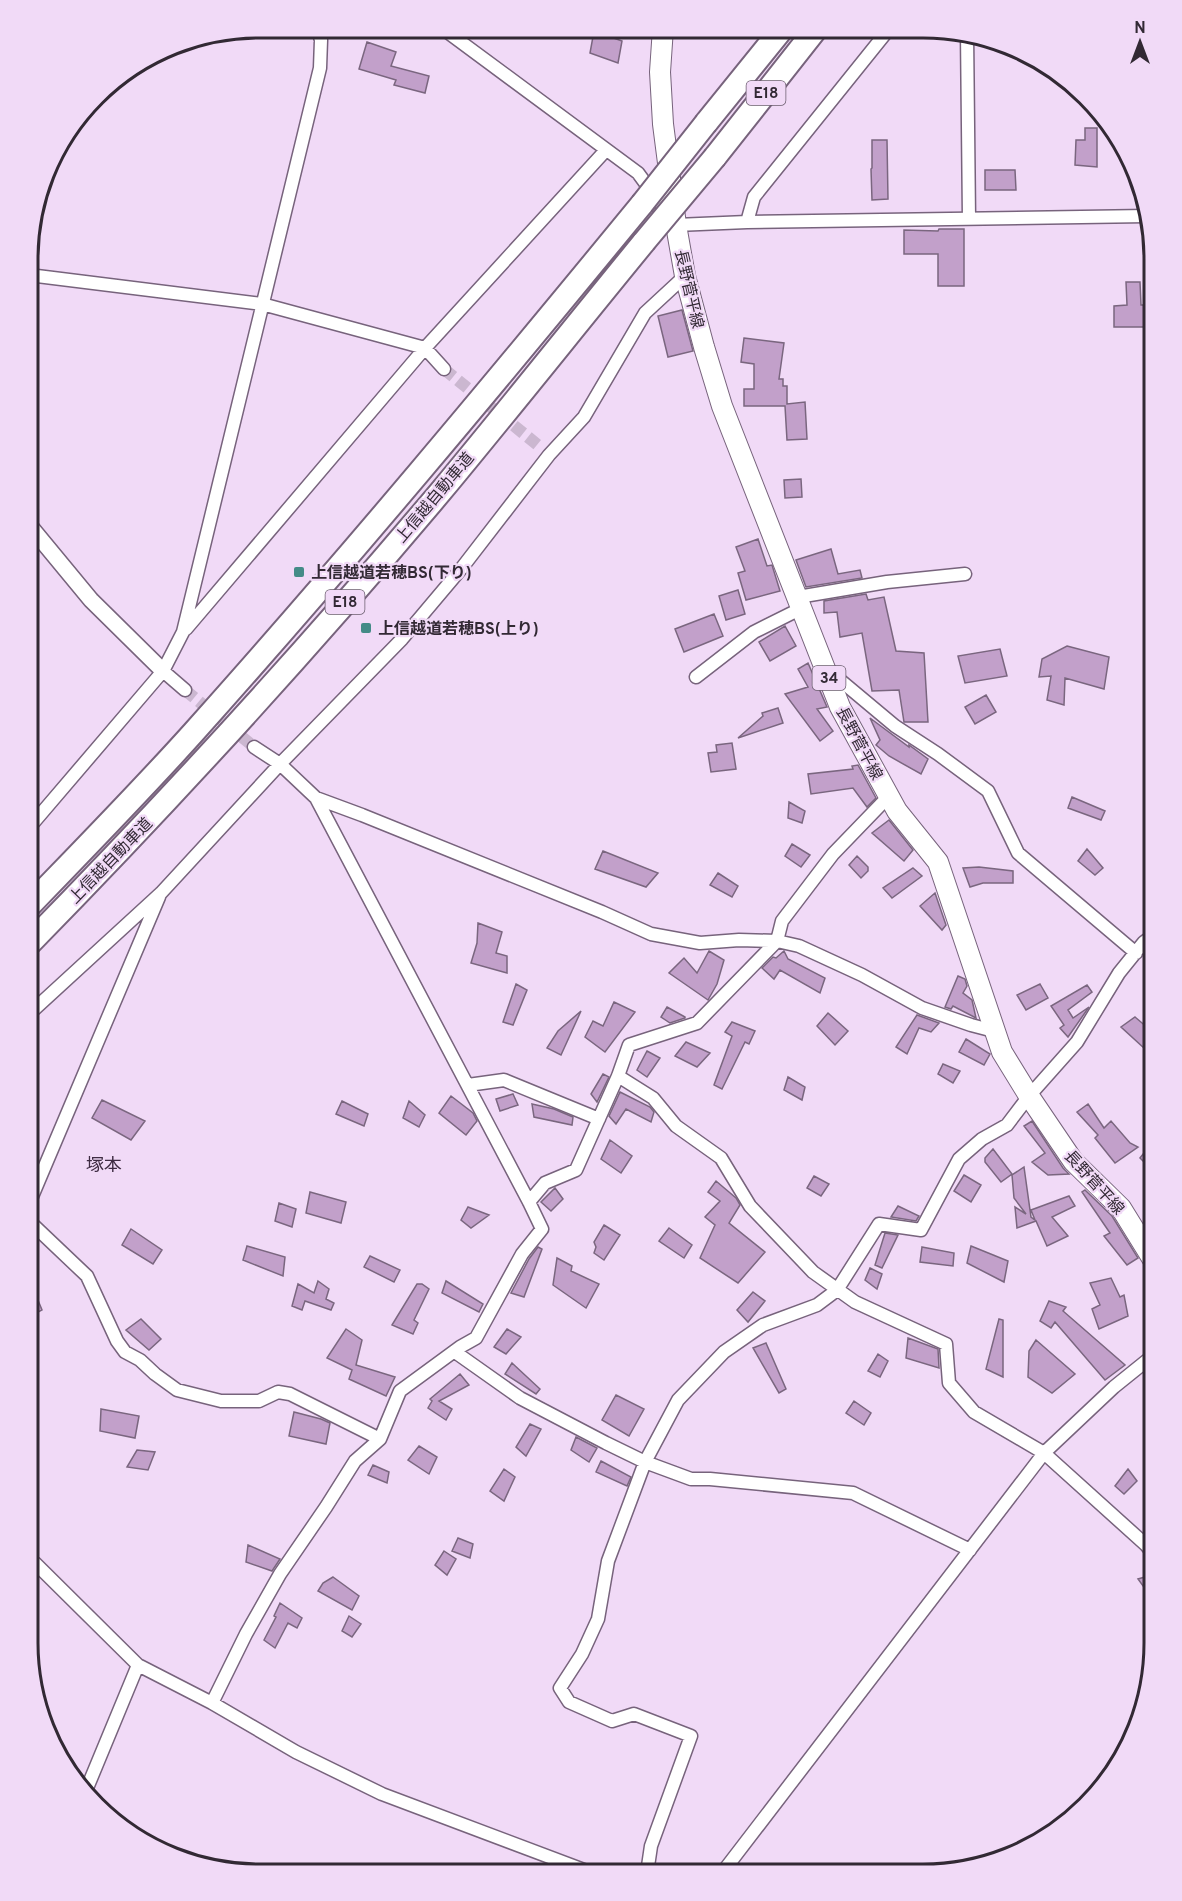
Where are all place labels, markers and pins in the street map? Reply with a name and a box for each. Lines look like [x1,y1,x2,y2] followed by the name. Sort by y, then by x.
[311,563,472,584] place label: 上信越道若穂BS(下り)
[292,565,306,579] marker: 上信越道若穂BS(下り)
[378,619,539,640] place label: 上信越道若穂BS(上り)
[359,621,373,635] marker: 上信越道若穂BS(上り)

